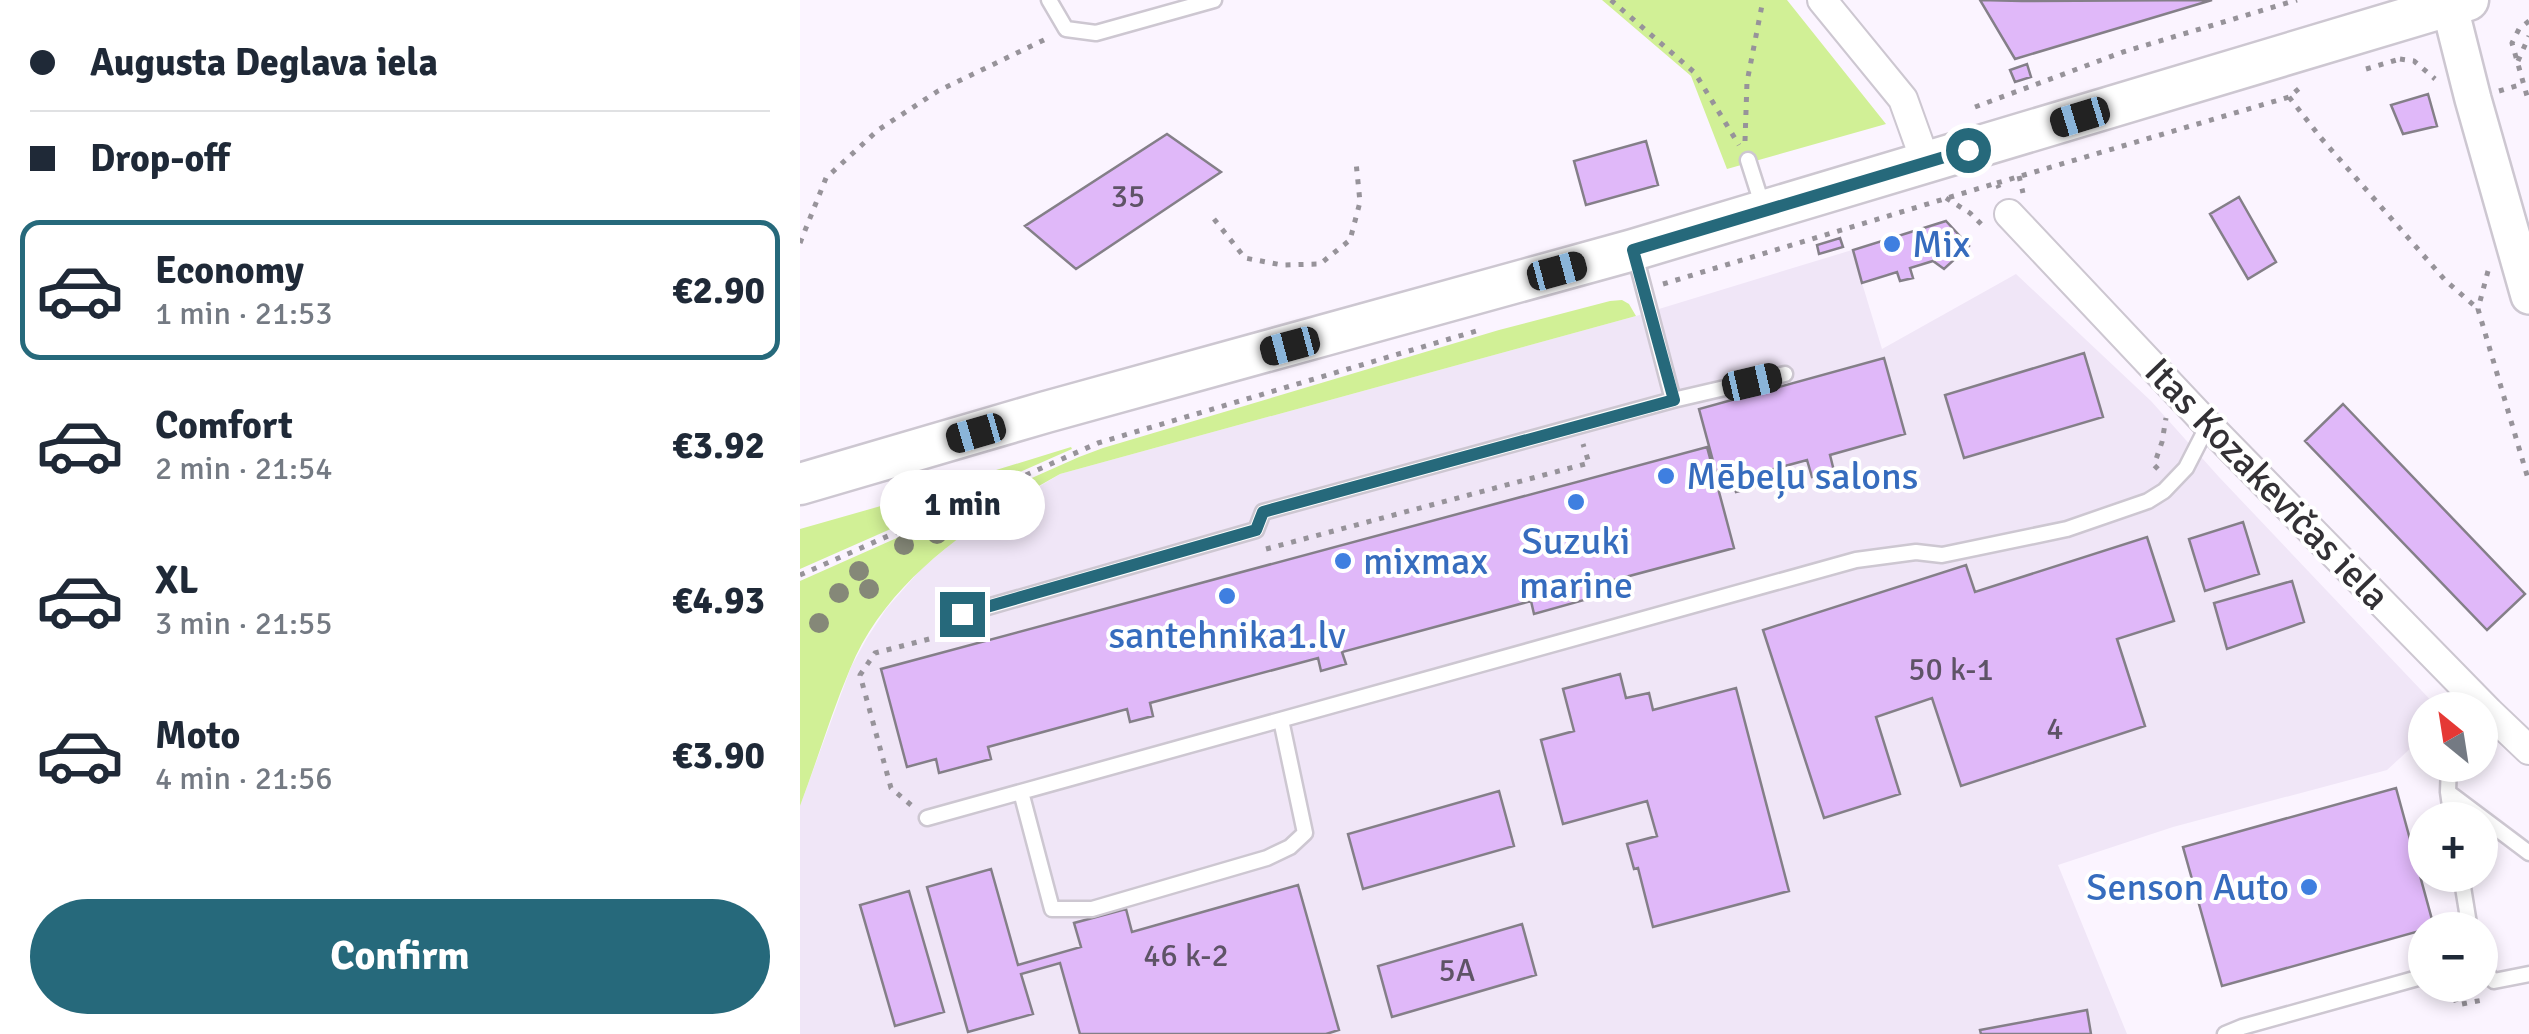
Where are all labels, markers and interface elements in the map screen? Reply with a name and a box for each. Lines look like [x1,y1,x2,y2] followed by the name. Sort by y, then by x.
[90,39,438,86] text: Augusta Deglava iela
[2047,94,2113,140] car
[1946,128,1991,173] route start
[90,135,230,182] text: Drop-off
[1111,177,1145,216] house number: 35
[1912,221,1970,268] place label: Mix
[1881,233,1903,255] marker: Mix
[35,245,125,335] icon: car
[155,247,304,294] text: Economy
[1524,249,1590,293] car
[672,267,765,314] text: €2.90
[155,294,333,333] text: 1 min · 21:53
[1257,324,1323,368] car
[2135,348,2399,620] street label: Itas Kozakevičas iela
[1719,361,1785,403] car
[35,400,125,490] icon: car
[155,402,293,449] text: Comfort
[943,410,1009,456] car
[672,422,765,469] text: €3.92
[155,449,333,488] text: 2 min · 21:54
[1686,453,1918,500] place label: Mēbeļu salons
[1655,465,1677,487] marker: Mēbeļu salons
[880,469,1044,539] callout: 1 min
[924,485,1001,524] text: 1 min
[1565,491,1587,513] marker: Suzuki marine
[1519,518,1633,609] place label: Suzuki marine
[1363,538,1488,585] place label: mixmax
[1332,550,1354,572] marker: mixmax
[35,555,125,645] icon: car
[155,557,198,604] text: XL
[672,577,765,624] text: €4.93
[1216,585,1238,607] marker: santehnika1.lv
[940,592,985,637] route end
[155,604,333,643] text: 3 min · 21:55
[1108,612,1346,659] place label: santehnika1.lv
[1908,650,1994,689] house number: 50 k-1
[2408,692,2498,782] north arrow
[2408,692,2498,1002] map controls
[2046,709,2064,748] house number: 4
[35,710,125,800] icon: car
[155,712,240,759] text: Moto
[672,732,765,779] text: €3.90
[155,759,333,798] text: 4 min · 21:56
[2408,802,2498,892] button: +
[2086,864,2289,911] place label: Senson Auto
[2298,876,2320,898] marker: Senson Auto
[30,899,770,1014] button: Confirm
[2408,912,2498,1002] button: −
[1143,936,1229,975] house number: 46 k-2
[1439,951,1475,990] house number: 5A

